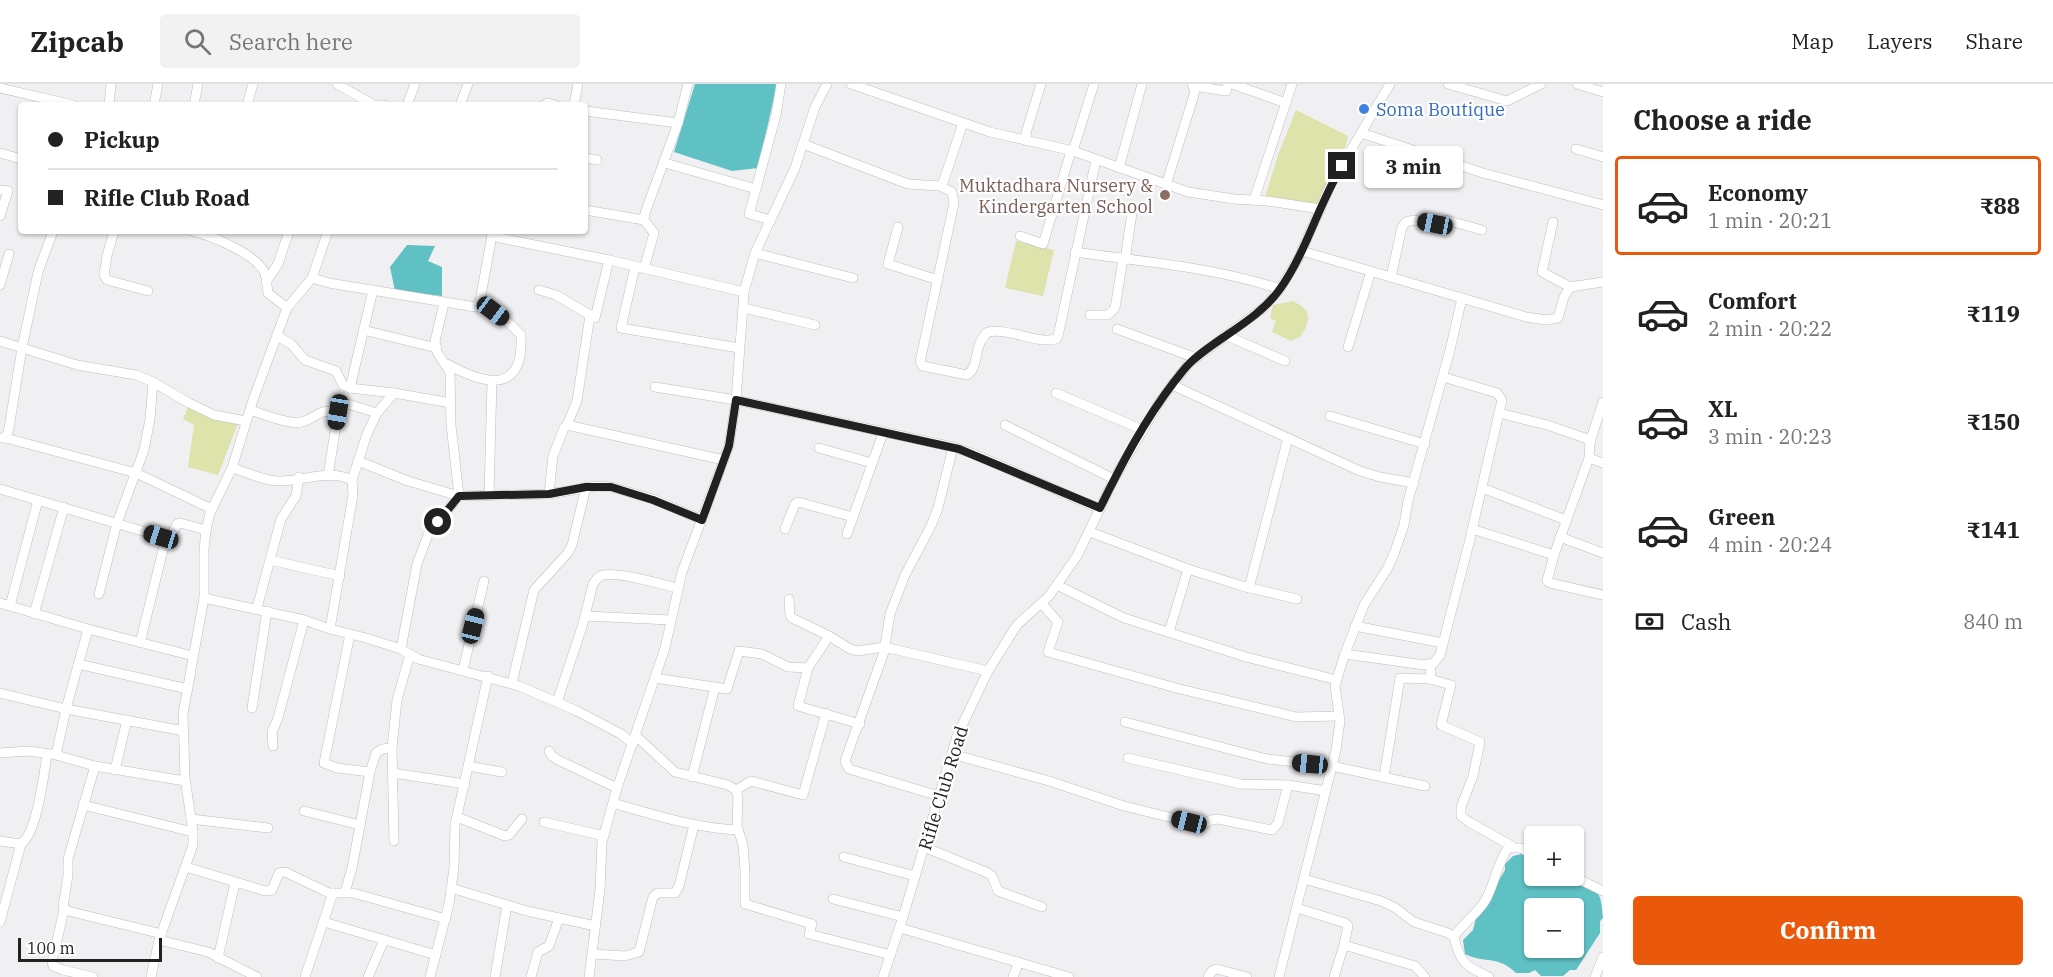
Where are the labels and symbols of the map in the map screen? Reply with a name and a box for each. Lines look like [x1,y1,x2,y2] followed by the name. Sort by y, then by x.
[1376,98,1505,121] place label: Soma Boutique
[1357,102,1371,116] marker: Soma Boutique
[1363,145,1462,187] callout: 3 min
[1328,152,1355,179] route end
[959,174,1153,218] place label: Muktadhara Nursery & Kindergarten School
[1158,188,1172,202] marker: Muktadhara Nursery & Kindergarten School
[1416,212,1454,236] car
[473,293,513,329] car
[326,393,350,431] car
[424,508,451,535] route start
[141,523,181,551] car
[460,606,486,646] car
[913,723,973,853] street label: Rifle Club Road
[1291,753,1329,775] car
[1169,809,1209,835] car
[18,935,162,962] scale bar

